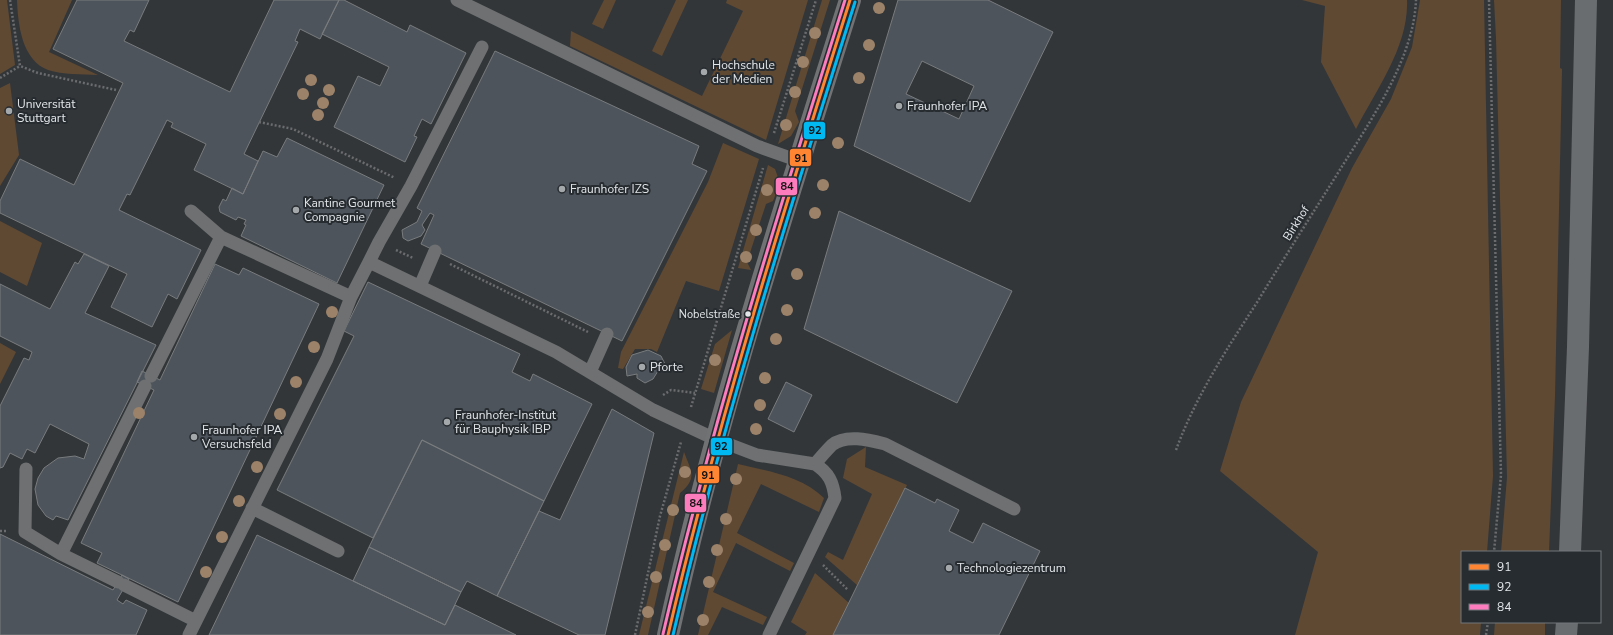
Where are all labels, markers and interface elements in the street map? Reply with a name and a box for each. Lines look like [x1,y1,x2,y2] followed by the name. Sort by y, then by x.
[712,57,775,87] place label: Hochschule der Medien
[699,67,709,77] marker: Hochschule der Medien
[17,96,76,126] place label: Universität Stuttgart
[907,98,987,114] place label: Fraunhofer IPA
[894,101,904,111] marker: Fraunhofer IPA
[4,106,14,116] marker: Universität Stuttgart
[803,121,826,140] line badge: 92
[808,123,822,138] text: 92
[789,148,812,167] line badge: 91
[794,151,808,166] text: 91
[775,177,798,196] line badge: 84
[780,179,794,194] text: 84
[570,181,649,197] place label: Fraunhofer IZS
[557,184,567,194] marker: Fraunhofer IZS
[304,195,396,225] place label: Kantine Gourmet Compagnie
[1279,202,1314,244] street label: Birkhof
[291,205,301,215] marker: Kantine Gourmet Compagnie
[679,307,740,322] place label: Nobelstraße
[743,309,753,319] marker: Nobelstraße
[650,359,683,375] place label: Pforte
[637,362,647,372] marker: Pforte
[455,407,557,437] place label: Fraunhofer-Institut für Bauphysik IBP
[442,417,452,427] marker: Fraunhofer-Institut für Bauphysik IBP
[201,422,282,452] place label: Fraunhofer IPA Versuchsfeld
[189,432,199,442] marker: Fraunhofer IPA Versuchsfeld
[710,437,733,456] line badge: 92
[714,439,728,454] text: 92
[697,465,720,484] line badge: 91
[701,468,715,483] text: 91
[684,493,707,513] line badge: 84
[689,496,703,511] text: 84
[1461,551,1601,623] legend
[1497,559,1511,575] text: 91
[957,560,1066,576] place label: Technologiezentrum
[944,563,954,573] marker: Technologiezentrum
[1497,579,1511,595] text: 92
[1497,599,1511,615] text: 84

